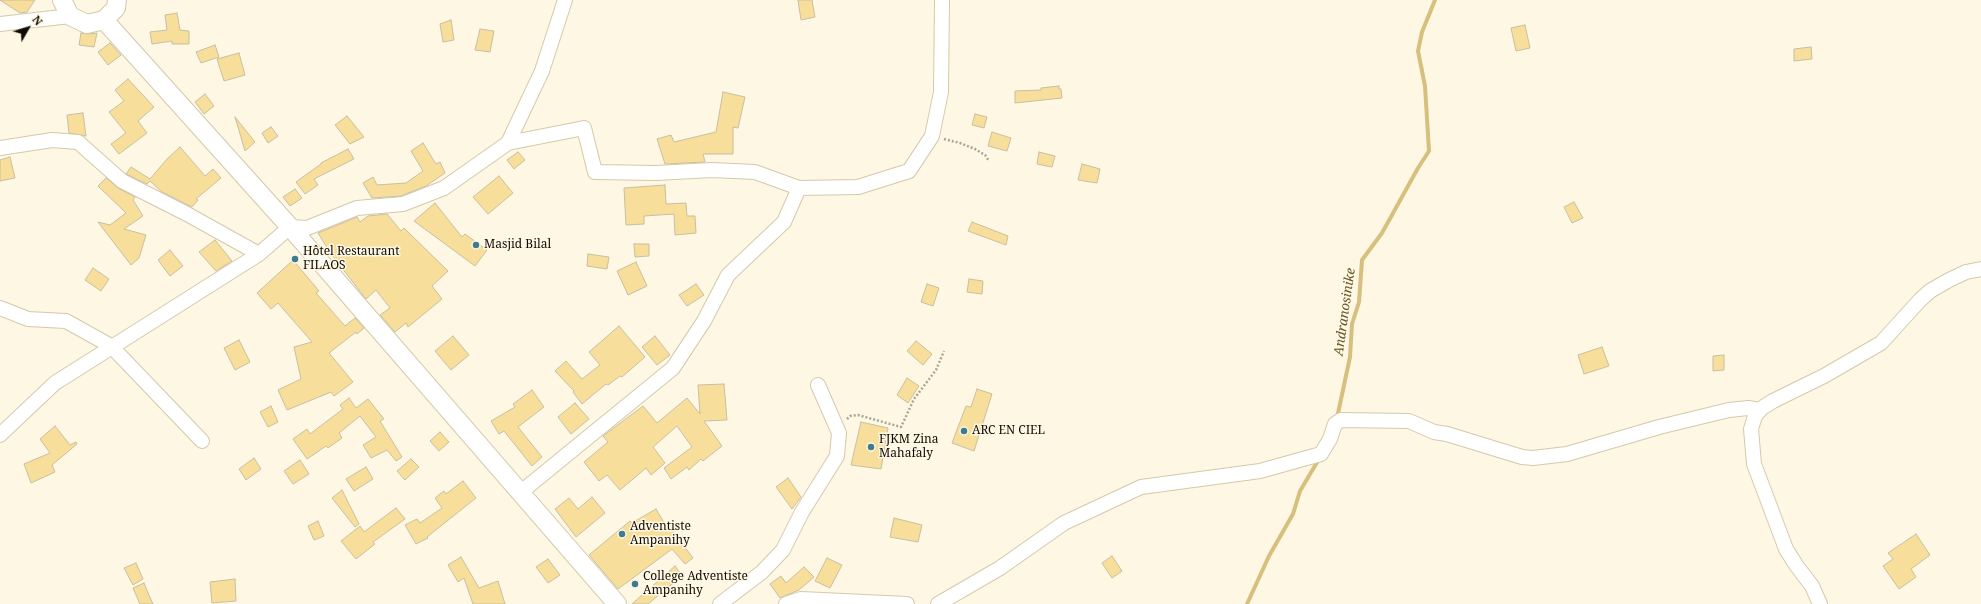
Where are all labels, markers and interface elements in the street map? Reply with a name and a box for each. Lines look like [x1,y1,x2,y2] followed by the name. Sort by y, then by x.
[8,8,48,48] north arrow
[29,12,46,28] text: N
[484,238,551,252] place label: Masjid Bilal
[471,240,481,250] marker: Masjid Bilal
[303,245,399,273] place label: Hôtel Restaurant FILAOS
[290,254,300,264] marker: Hôtel Restaurant FILAOS
[1331,267,1359,357] water label: Andranosinike
[972,424,1045,438] place label: ARC EN CIEL
[959,426,969,436] marker: ARC EN CIEL
[879,433,939,461] place label: FJKM Zina Mahafaly
[866,442,876,452] marker: FJKM Zina Mahafaly
[630,520,691,548] place label: Adventiste Ampanihy
[617,529,627,539] marker: Adventiste Ampanihy
[643,570,748,598] place label: College Adventiste Ampanihy
[630,579,640,589] marker: College Adventiste Ampanihy

